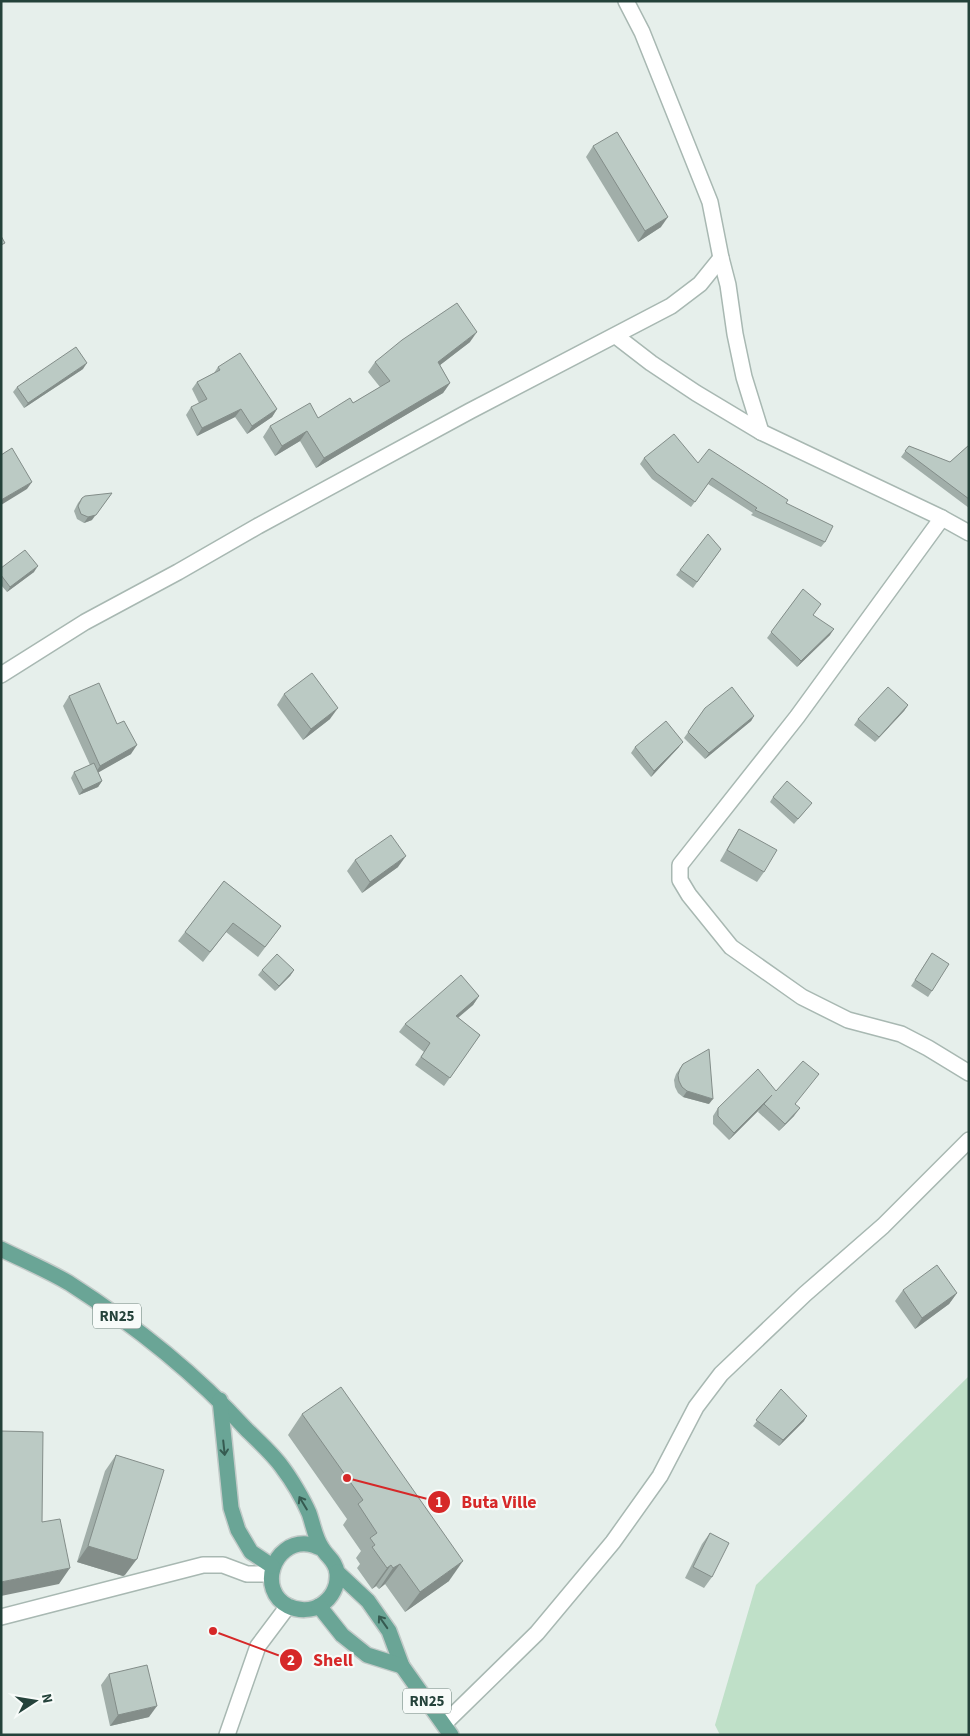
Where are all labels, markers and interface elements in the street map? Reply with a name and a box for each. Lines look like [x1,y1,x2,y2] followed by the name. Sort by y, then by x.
[93,1304,141,1328] road number: RN25
[220,1440,229,1456] one-way arrow
[426,1486,547,1519] callout: Buta Ville
[461,1490,537,1515] text: Buta Ville
[435,1492,443,1513] text: 1
[298,1496,308,1510] one-way arrow
[378,1615,388,1629] one-way arrow
[278,1643,363,1676] callout: Shell
[313,1648,353,1673] text: Shell
[287,1650,295,1671] text: 2
[10,1676,60,1726] north arrow
[403,1688,451,1714] road number: RN25
[36,1692,57,1705] text: N

